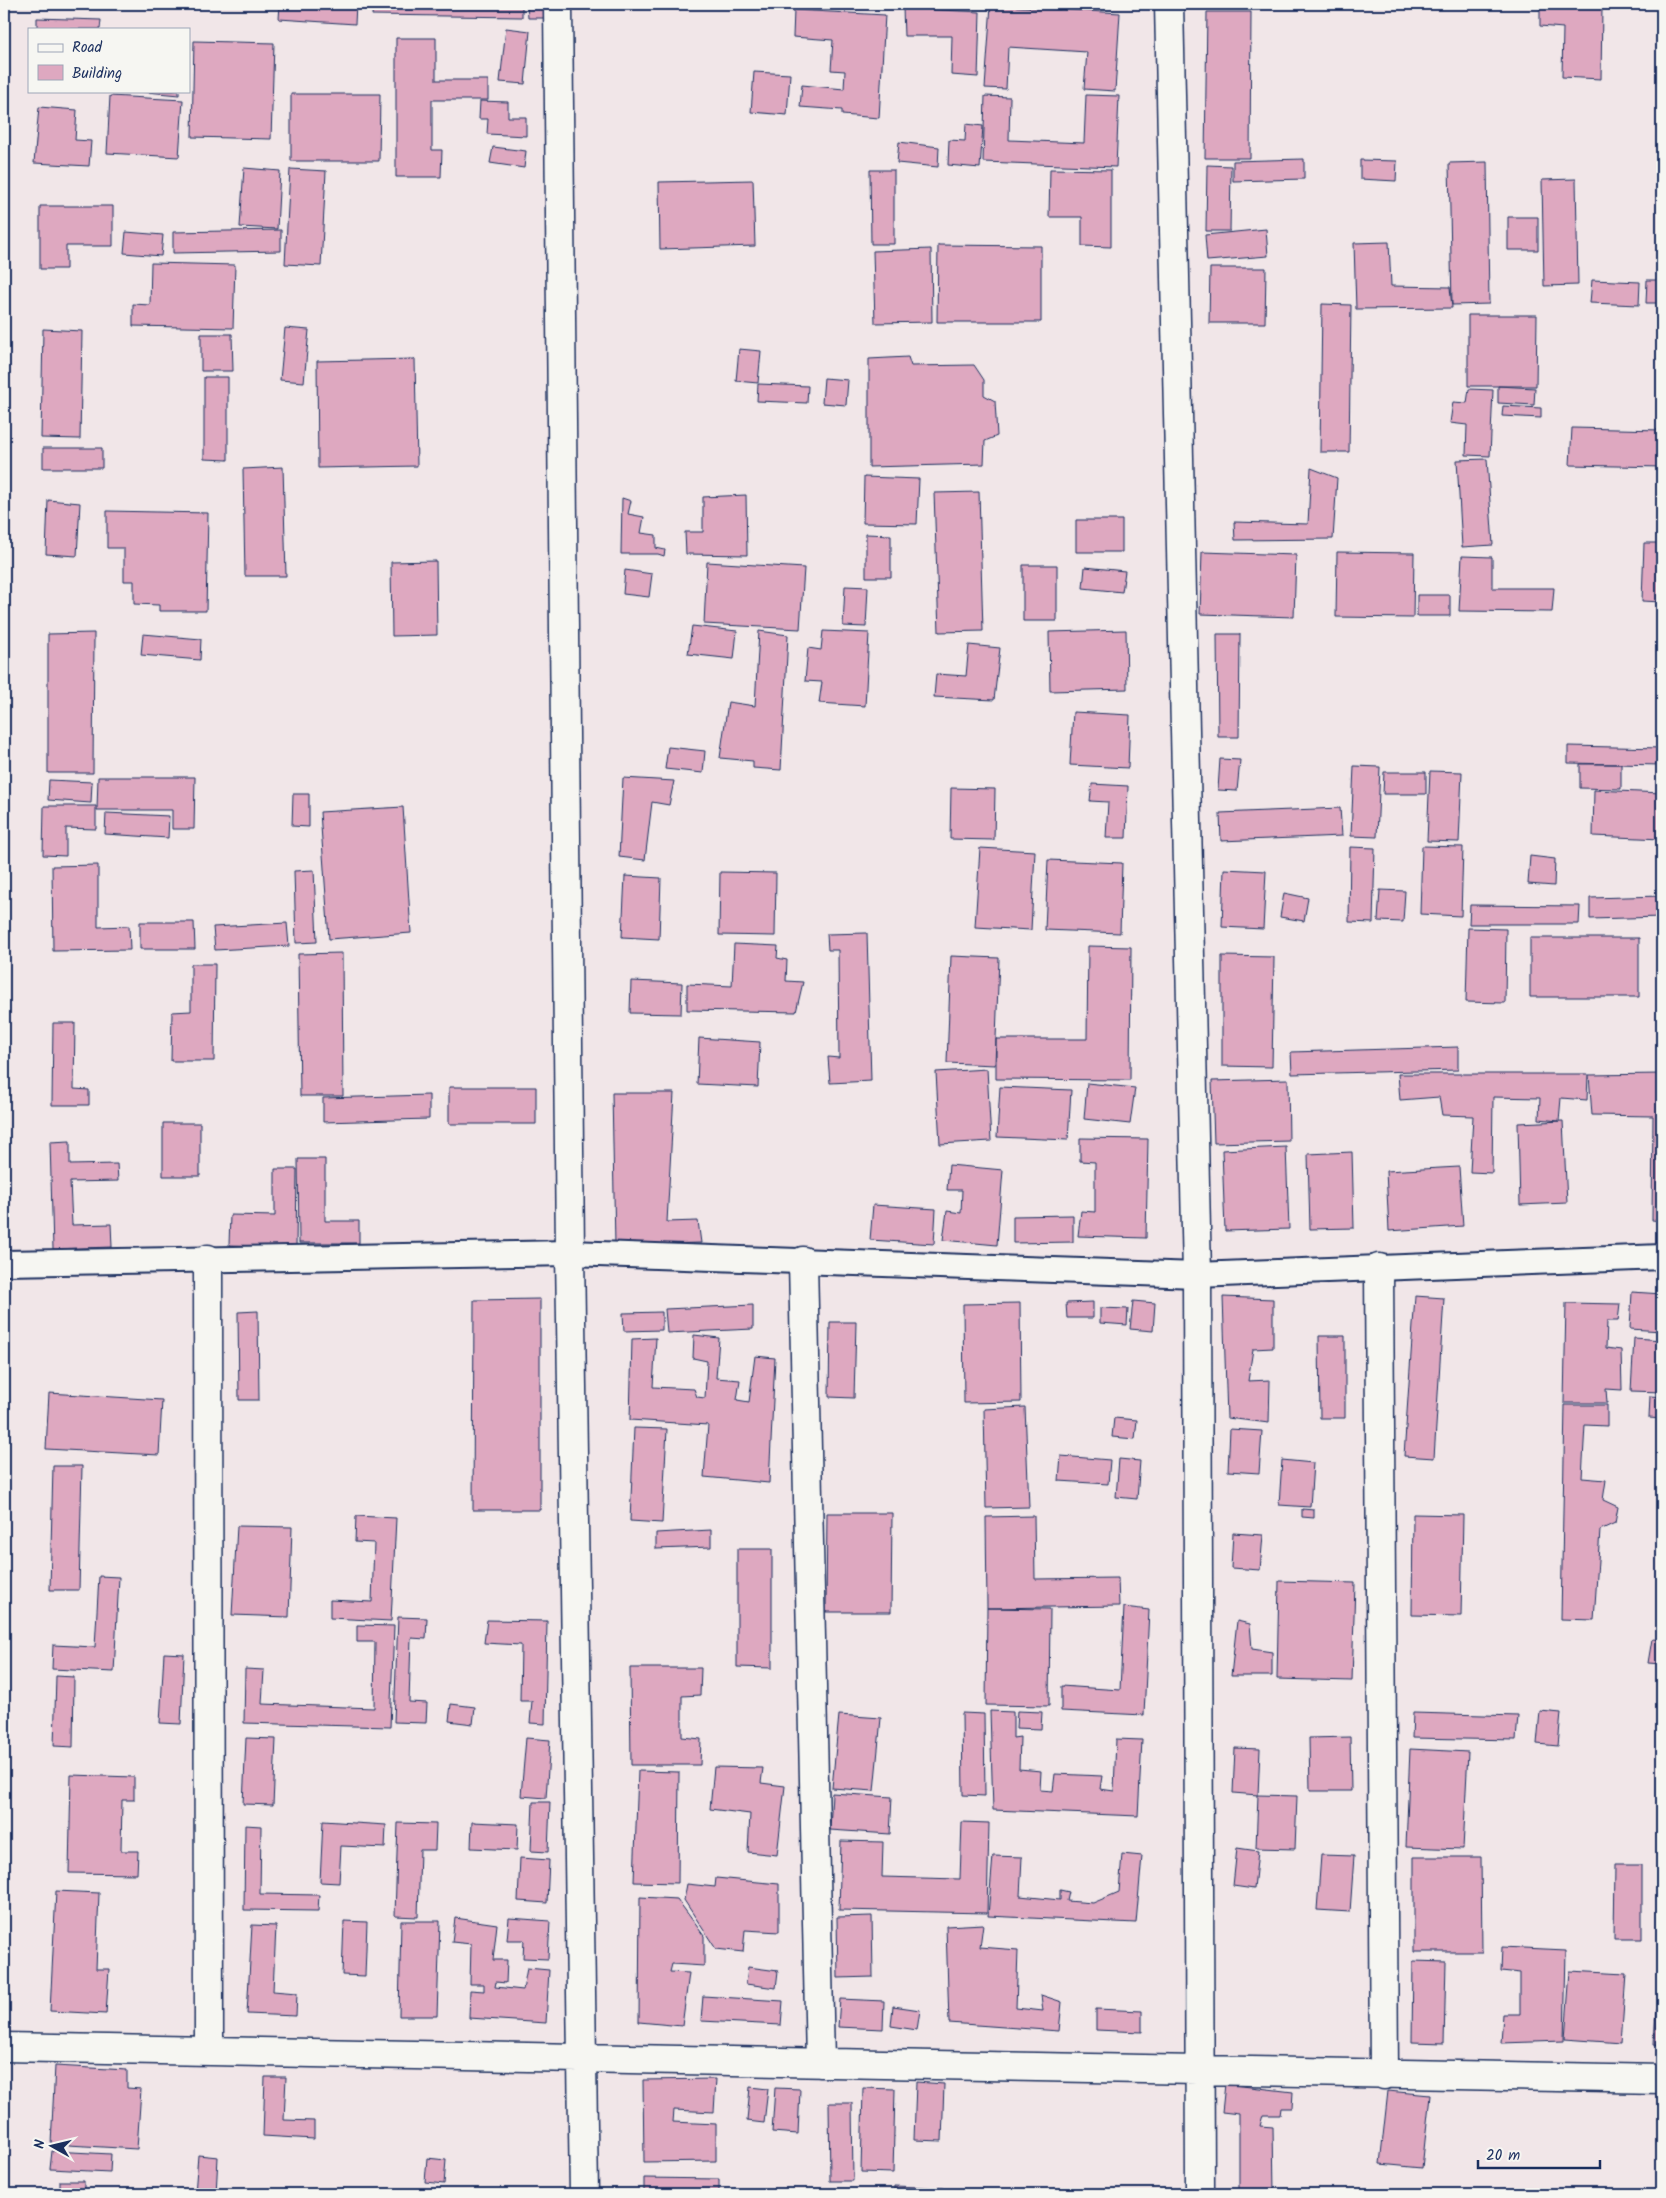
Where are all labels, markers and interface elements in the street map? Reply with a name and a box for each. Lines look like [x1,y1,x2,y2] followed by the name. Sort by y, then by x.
[28,28,190,92] legend
[72,36,103,60] text: Road
[72,62,122,86] text: Building
[28,2120,78,2170] north arrow
[29,2138,52,2150] text: N
[1478,2138,1601,2170] scale bar
[1486,2144,1520,2168] text: 20 m

